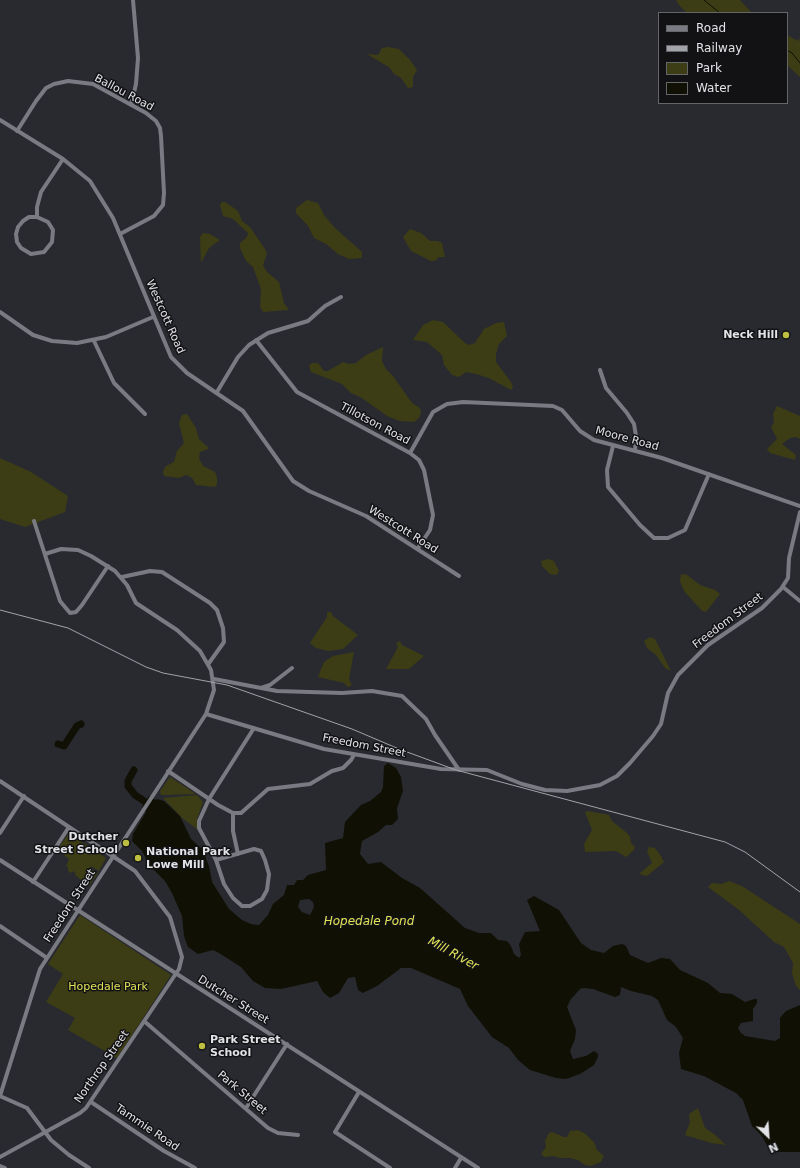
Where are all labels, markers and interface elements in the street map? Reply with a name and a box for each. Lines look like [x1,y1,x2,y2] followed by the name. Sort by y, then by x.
[658,12,788,104] legend
[696,21,726,35] text: Road
[696,41,742,55] text: Railway
[696,61,722,75] text: Park
[92,72,156,114] street label: Ballou Road
[696,81,731,95] text: Water
[143,278,187,356] street label: Westcott Road
[723,328,778,342] place label: Neck Hill
[781,330,791,340] marker: Neck Hill
[338,400,412,448] street label: Tillotson Road
[594,424,660,454] street label: Moore Road
[366,503,440,557] street label: Westcott Road
[690,590,766,652] street label: Freedom Street
[321,731,407,761] street label: Freedom Street
[34,830,118,856] place label: Dutcher Street School
[121,838,131,848] marker: Dutcher Street School
[146,845,230,871] place label: National Park Lowe Mill
[133,853,143,863] marker: National Park Lowe Mill
[41,867,99,945] street label: Freedom Street
[324,915,414,929] water label: Hopedale Pond
[425,934,481,974] water label: Mill River
[195,973,271,1027] street label: Dutcher Street
[68,980,148,994] park label: Hopedale Park
[72,1028,132,1106] street label: Northrop Street
[210,1033,281,1059] place label: Park Street School
[197,1041,207,1051] marker: Park Street School
[215,1068,269,1118] street label: Park Street
[113,1102,181,1154] street label: Tammie Road
[748,1116,788,1156] north arrow
[766,1139,780,1155] text: N

